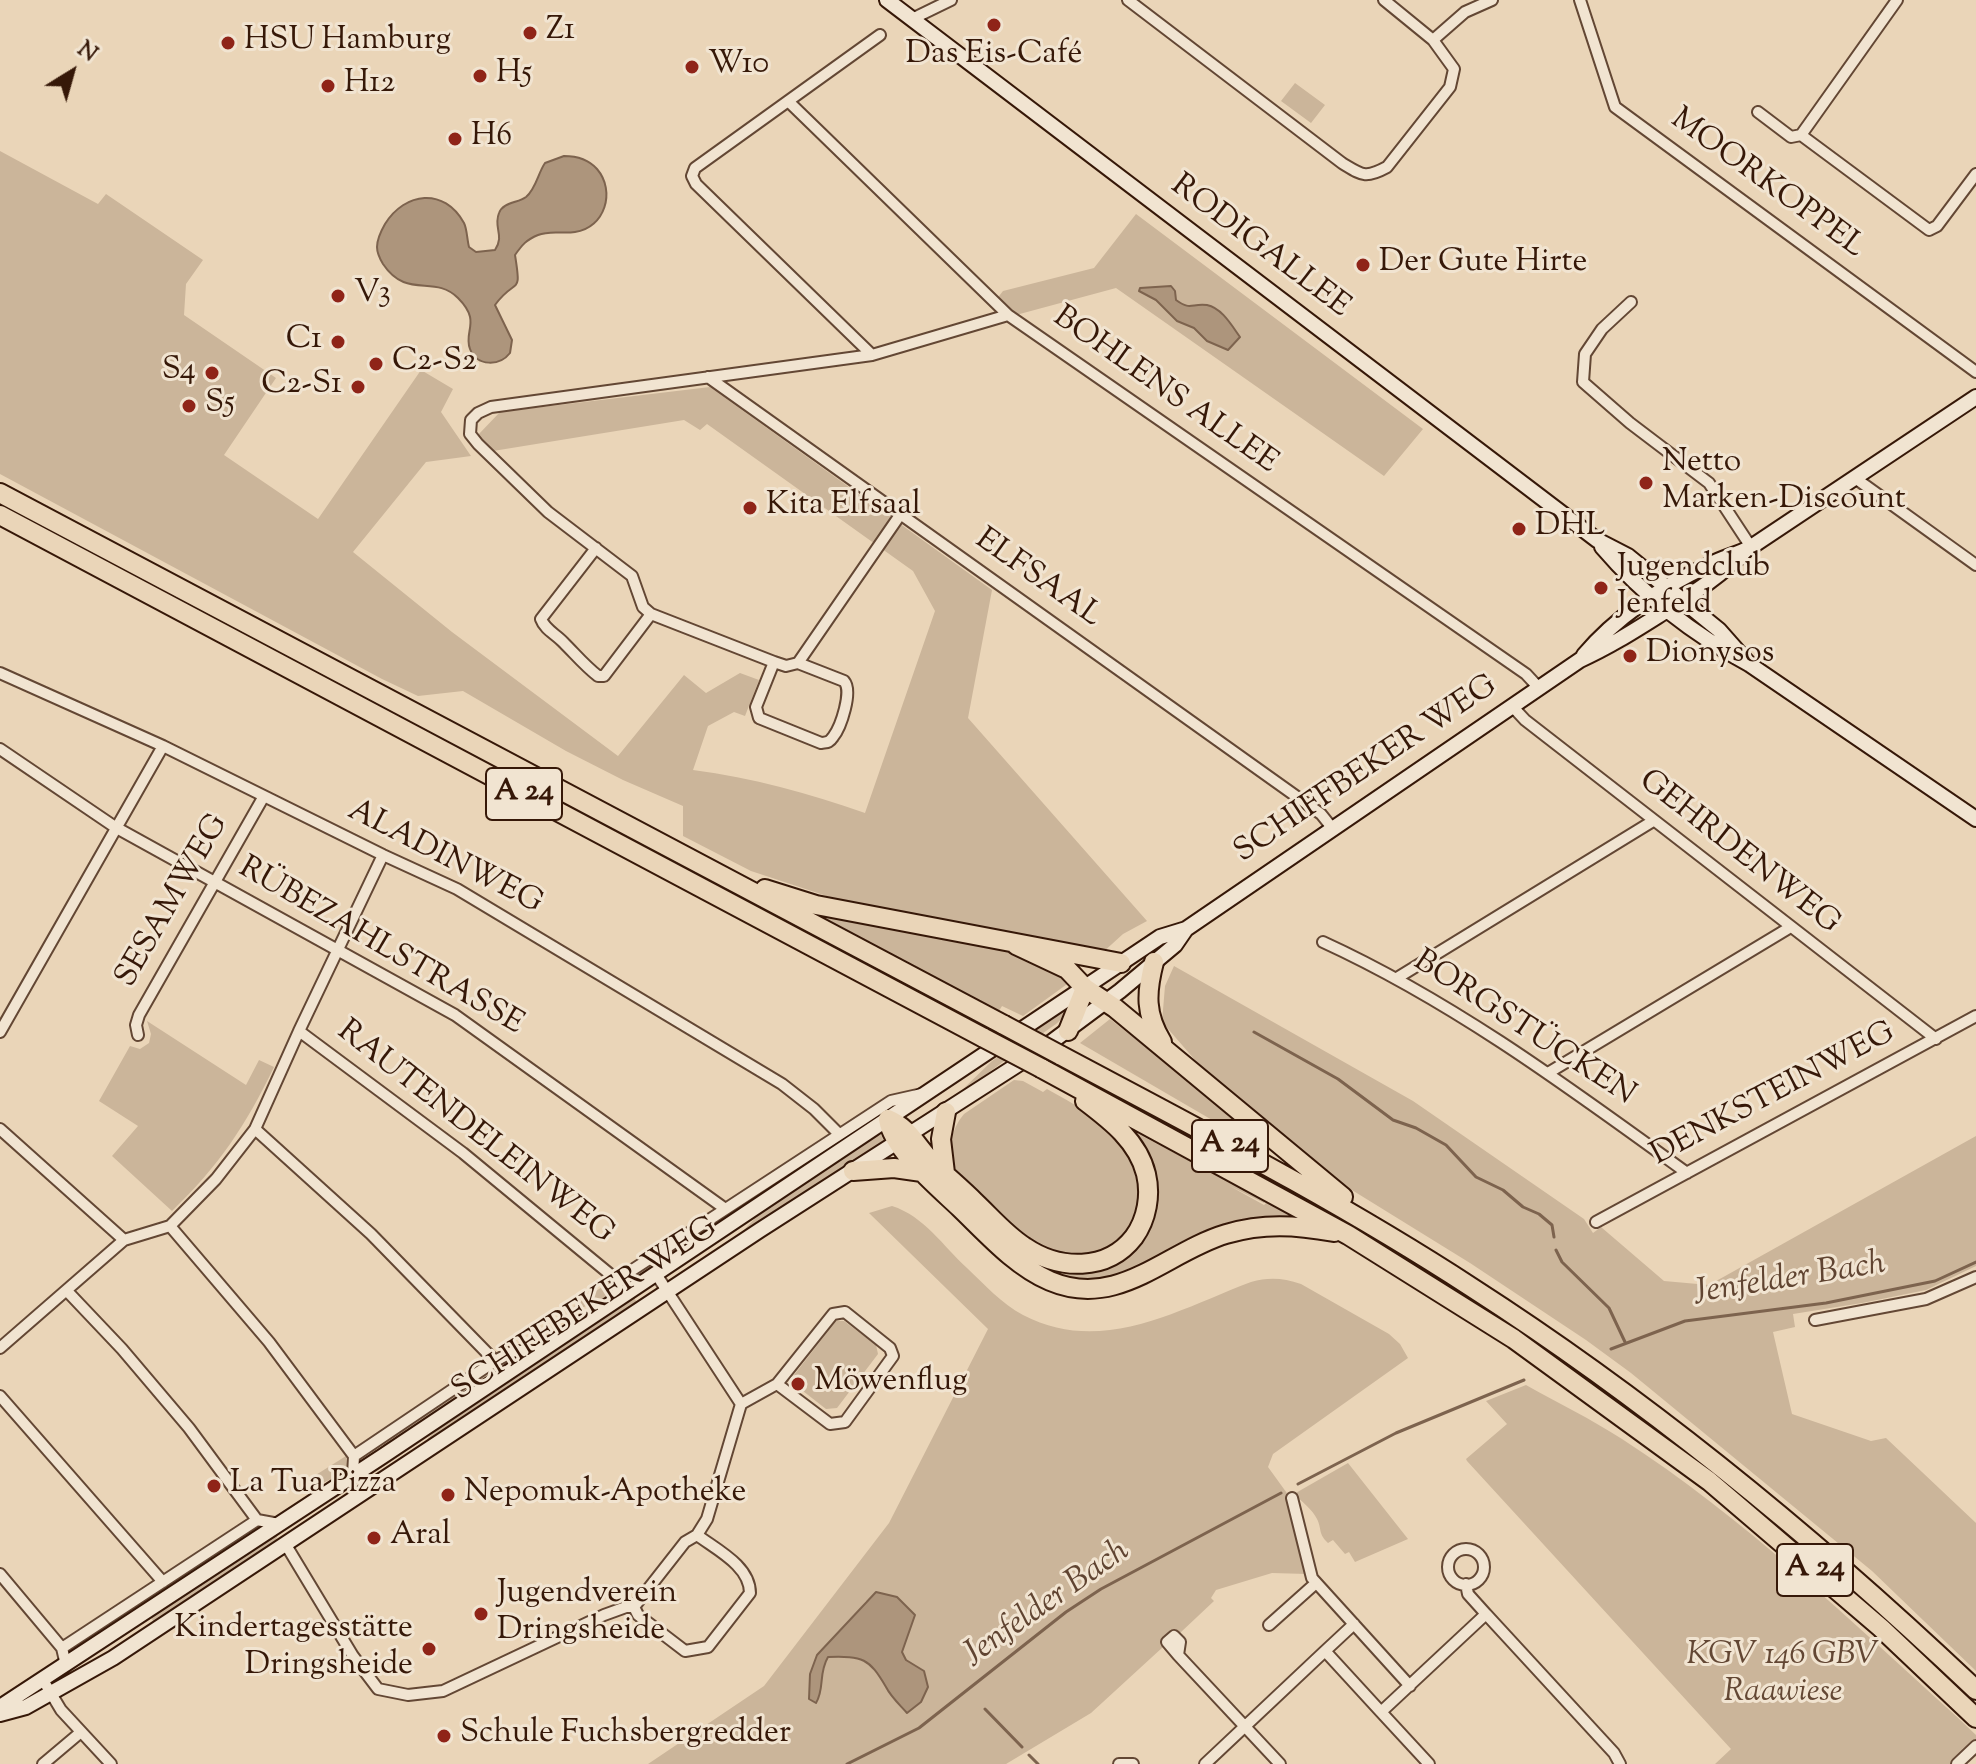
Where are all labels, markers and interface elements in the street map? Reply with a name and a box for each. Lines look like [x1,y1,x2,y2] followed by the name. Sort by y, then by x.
[546,14,575,52] place label: Z1
[985,16,1003,34] marker: Das Eis-Café
[244,24,451,62] place label: HSU Hamburg
[521,24,539,42] marker: Z1
[32,32,112,112] north arrow
[219,34,237,52] marker: HSU Hamburg
[70,35,103,71] text: N
[906,38,1082,76] place label: Das Eis-Café
[708,48,769,86] place label: W10
[496,57,532,95] place label: H5
[683,58,701,76] marker: W10
[344,67,395,105] place label: H12
[471,67,489,85] marker: H5
[319,77,337,95] marker: H12
[1662,102,1870,268] street label: MOORKOPPEL
[471,120,512,158] place label: H6
[446,130,464,148] marker: H6
[1162,168,1356,328] street label: RODIGALLEE
[1379,246,1587,284] place label: Der Gute Hirte
[1354,256,1372,274] marker: Der Gute Hirte
[354,277,391,315] place label: V3
[329,287,347,305] marker: V3
[1044,300,1284,484] street label: BOHLENS ALLEE
[286,323,322,361] place label: C1
[329,333,347,351] marker: C1
[392,345,477,383] place label: C2-S2
[162,354,196,392] place label: S4
[367,355,385,373] marker: C2-S2
[203,364,221,382] marker: S4
[261,368,342,406] place label: C2-S1
[349,378,367,396] marker: C2-S1
[205,387,235,425] place label: S5
[180,397,198,415] marker: S5
[1662,446,1906,521] place label: Netto Marken-Discount
[1637,474,1655,492] marker: Netto Marken-Discount
[766,489,921,527] place label: Kita Elfsaal
[741,499,759,517] marker: Kita Elfsaal
[1535,510,1605,548] place label: DHL
[1510,520,1528,538] marker: DHL
[966,522,1108,638] street label: ELFSAAL
[1617,551,1770,626] place label: Jugendclub Jenfeld
[1592,579,1610,597] marker: Jugendclub Jenfeld
[1646,637,1774,675] place label: Dionysos
[1621,647,1639,665] marker: Dionysos
[1228,669,1506,873] street label: SCHIFFBEKER WEG
[1630,763,1846,945] street label: GEHRDENWEG
[486,768,562,820] road number: A 24
[340,793,548,925] street label: ALADINWEG
[109,809,239,995] street label: SESAMWEG
[231,851,529,1045] street label: RÜBEZAHLSTRASSE
[1405,944,1641,1116] street label: BORGSTÜCKEN
[328,1014,620,1254] street label: RAUTENDELEINWEG
[1645,1015,1903,1177] street label: DENKSTEINWEG
[1192,1120,1268,1172] road number: A 24
[446,1211,726,1411] street label: SCHIFFBEKER WEG
[1691,1246,1889,1316] water label: Jenfelder Bach
[814,1365,968,1403] place label: Möwenflug
[789,1375,807,1393] marker: Möwenflug
[230,1467,396,1505] place label: La Tua Pizza
[464,1476,746,1514] place label: Nepomuk-Apotheke
[205,1477,223,1495] marker: La Tua Pizza
[439,1486,457,1504] marker: Nepomuk-Apotheke
[390,1519,451,1557] place label: Aral
[365,1529,383,1547] marker: Aral
[957,1533,1139,1677] water label: Jenfelder Bach
[1777,1544,1853,1596] road number: A 24
[497,1577,677,1652] place label: Jugendverein Dringsheide
[472,1605,490,1623] marker: Jugendverein Dringsheide
[175,1612,413,1687] place label: Kindertagesstätte Dringsheide
[1687,1639,1879,1714] park label: KGV 146 GBV Raawiese
[420,1640,438,1658] marker: Kindertagesstätte Dringsheide
[460,1717,791,1755] place label: Schule Fuchsbergredder
[435,1727,453,1745] marker: Schule Fuchsbergredder

